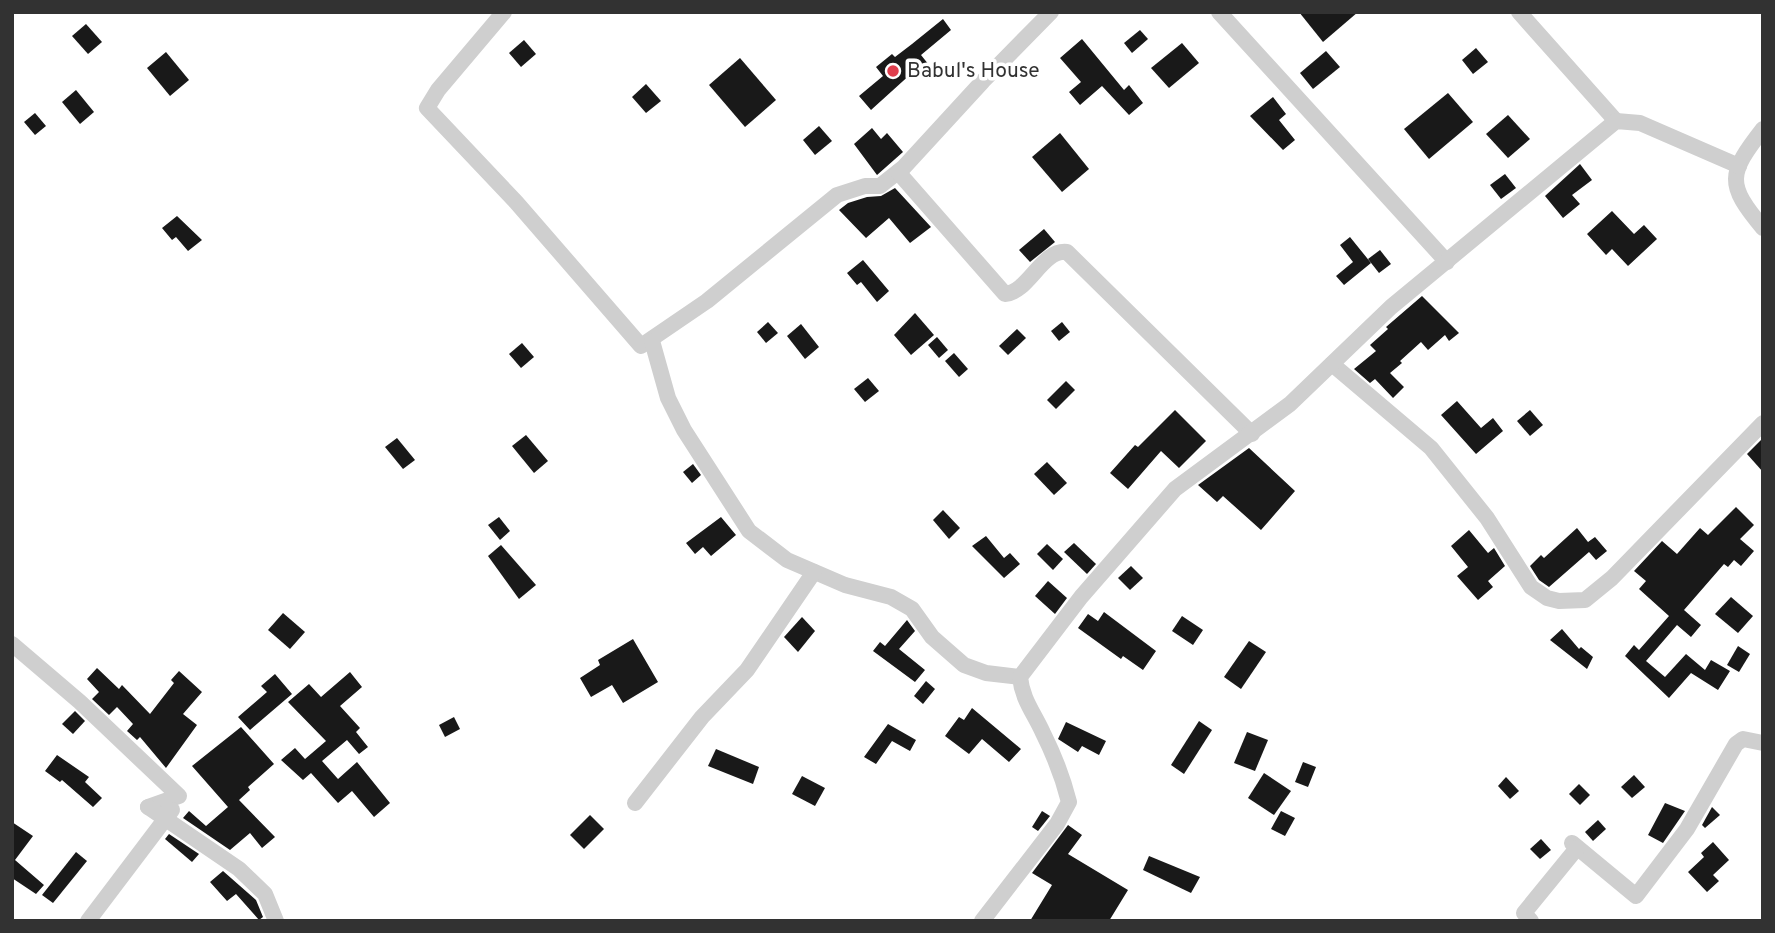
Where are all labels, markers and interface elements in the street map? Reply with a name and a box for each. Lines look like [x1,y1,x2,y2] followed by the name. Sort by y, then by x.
[907,58,1040,85] place label: Babul's House
[885,63,901,79] marker: Babul's House

